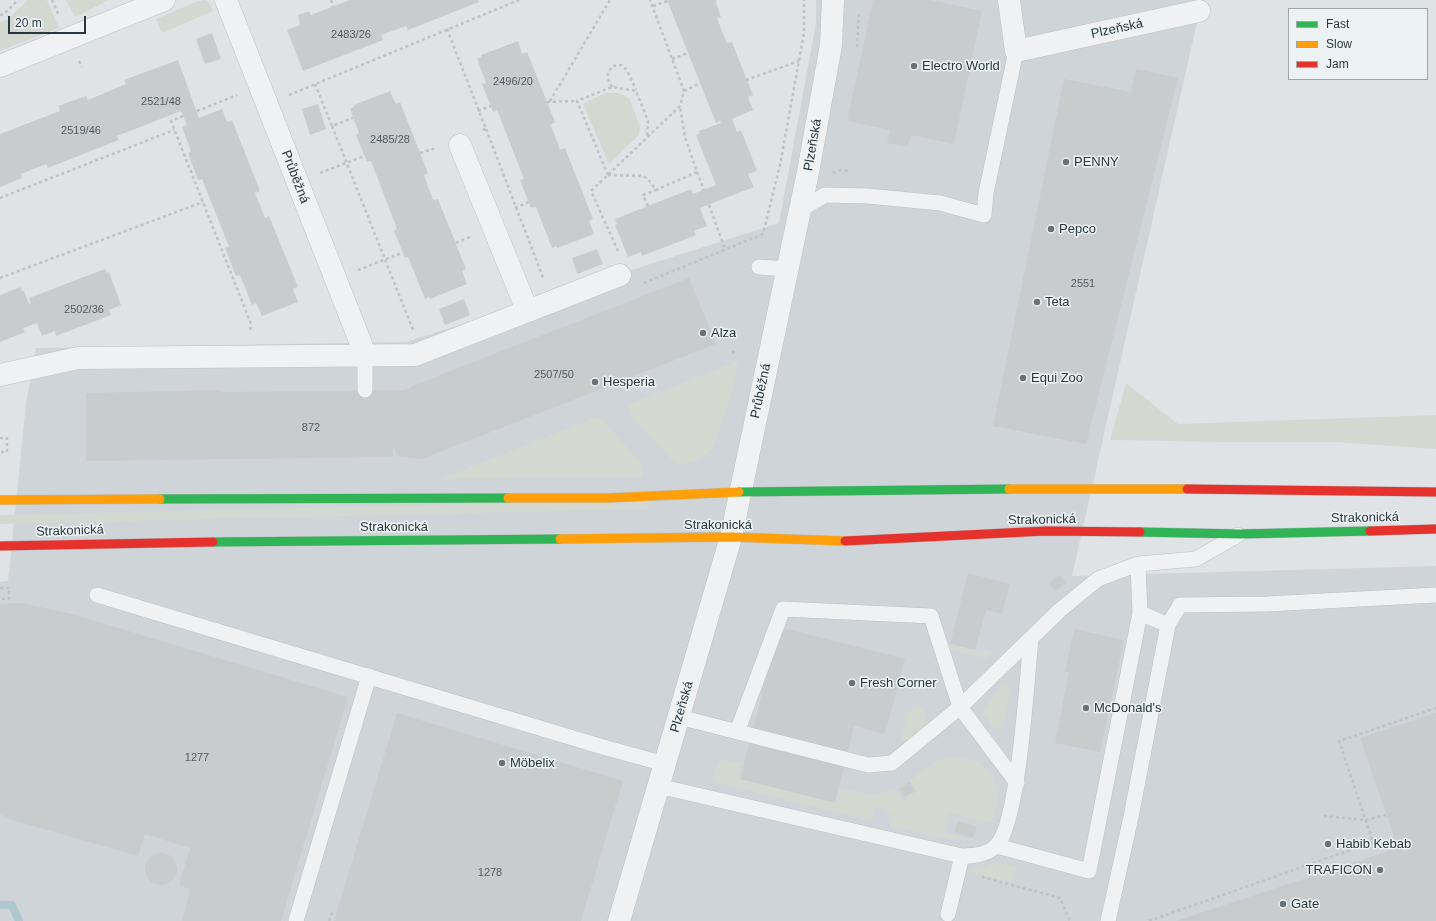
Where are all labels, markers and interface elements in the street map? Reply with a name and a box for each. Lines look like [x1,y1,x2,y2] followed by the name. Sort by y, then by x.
[10,8,88,34] scale bar
[1288,8,1428,80] legend
[15,16,42,30] text: 20 m
[1090,16,1144,42] street label: Plzeňská
[1326,17,1349,31] text: Fast
[331,28,371,42] house number: 2483/26
[1326,37,1352,51] text: Slow
[1326,57,1349,71] text: Jam
[922,58,1000,74] place label: Electro World
[909,61,919,71] marker: Electro World
[493,75,533,89] house number: 2496/20
[141,95,181,109] house number: 2521/48
[801,118,825,172] street label: Plzeňská
[61,124,101,138] house number: 2519/46
[370,133,410,147] house number: 2485/28
[278,148,312,206] street label: Průběžná
[1074,154,1119,170] place label: PENNY
[1061,157,1071,167] marker: PENNY
[1059,221,1096,237] place label: Pepco
[1046,224,1056,234] marker: Pepco
[1071,277,1095,291] house number: 2551
[1045,294,1070,310] place label: Teta
[1032,297,1042,307] marker: Teta
[64,303,104,317] house number: 2502/36
[711,325,736,341] place label: Alza
[698,328,708,338] marker: Alza
[748,362,774,420] street label: Průběžná
[534,368,574,382] house number: 2507/50
[1031,370,1083,386] place label: Equi Zoo
[1018,373,1028,383] marker: Equi Zoo
[603,374,655,390] place label: Hesperia
[590,377,600,387] marker: Hesperia
[302,421,320,435] house number: 872
[1331,510,1399,526] street label: Strakonická
[1008,512,1076,528] street label: Strakonická
[684,517,752,533] street label: Strakonická
[360,519,428,535] street label: Strakonická
[36,522,104,540] street label: Strakonická
[860,675,937,691] place label: Fresh Corner
[847,678,857,688] marker: Fresh Corner
[667,679,697,735] street label: Plzeňská
[1094,700,1162,716] place label: McDonald's
[1081,703,1091,713] marker: McDonald's
[185,751,209,765] house number: 1277
[510,755,555,771] place label: Möbelix
[497,758,507,768] marker: Möbelix
[1336,836,1411,852] place label: Habib Kebab
[1323,839,1333,849] marker: Habib Kebab
[1306,862,1372,878] place label: TRAFICON
[1375,865,1385,875] marker: TRAFICON
[478,866,502,880] house number: 1278
[1291,896,1319,912] place label: Gate
[1278,899,1288,909] marker: Gate

